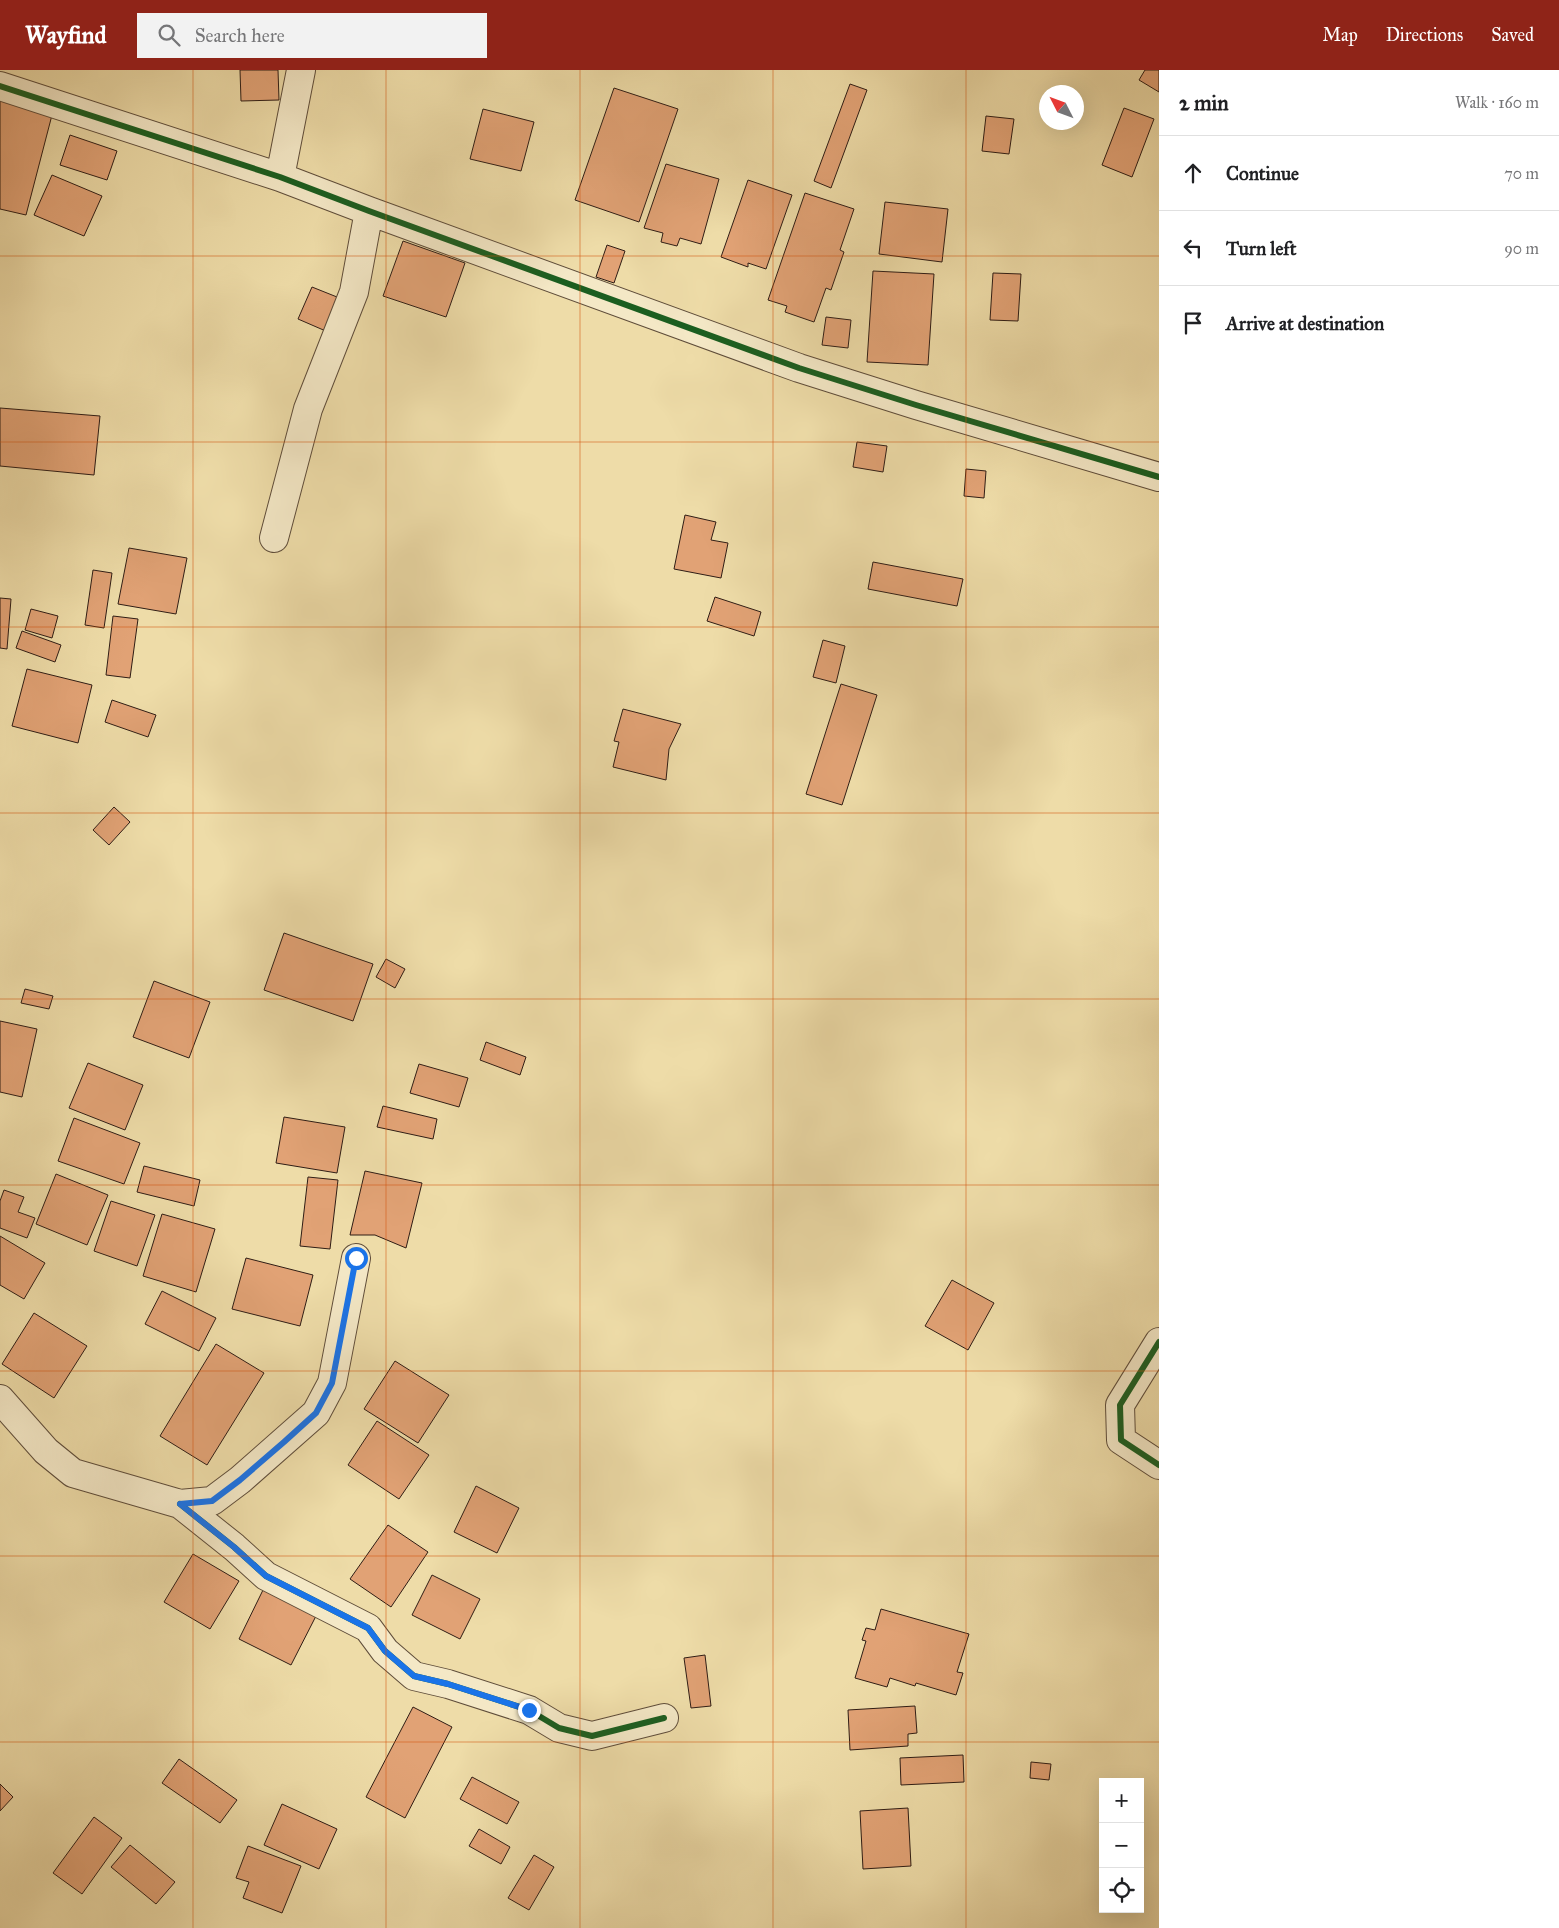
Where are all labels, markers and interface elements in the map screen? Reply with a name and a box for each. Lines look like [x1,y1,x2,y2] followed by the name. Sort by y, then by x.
[137,13,487,58] search box
[25,20,107,50] text: Wayfind
[155,21,183,49] icon: search
[195,24,285,47] text: Search here
[1322,24,1358,46] text: Map
[1386,24,1463,46] text: Directions
[1491,24,1534,46] text: Saved
[1039,85,1084,130] north arrow
[1179,90,1229,116] text: 2 min
[1455,93,1539,112] text: Walk · 160 m
[1179,159,1207,187] icon: ahead
[1226,162,1299,185] text: Continue
[1504,164,1539,183] text: 70 m
[1179,234,1207,262] icon: left
[1226,237,1296,260] text: Turn left
[1504,239,1539,258] text: 90 m
[1179,309,1207,337] icon: arrive
[1226,312,1384,335] text: Arrive at destination
[345,1247,368,1270] route start
[518,1699,541,1722] route end
[1099,1778,1144,1913] map controls
[1099,1778,1144,1823] button: +
[1099,1823,1144,1868] button: −
[1099,1868,1144,1913] button: locate

